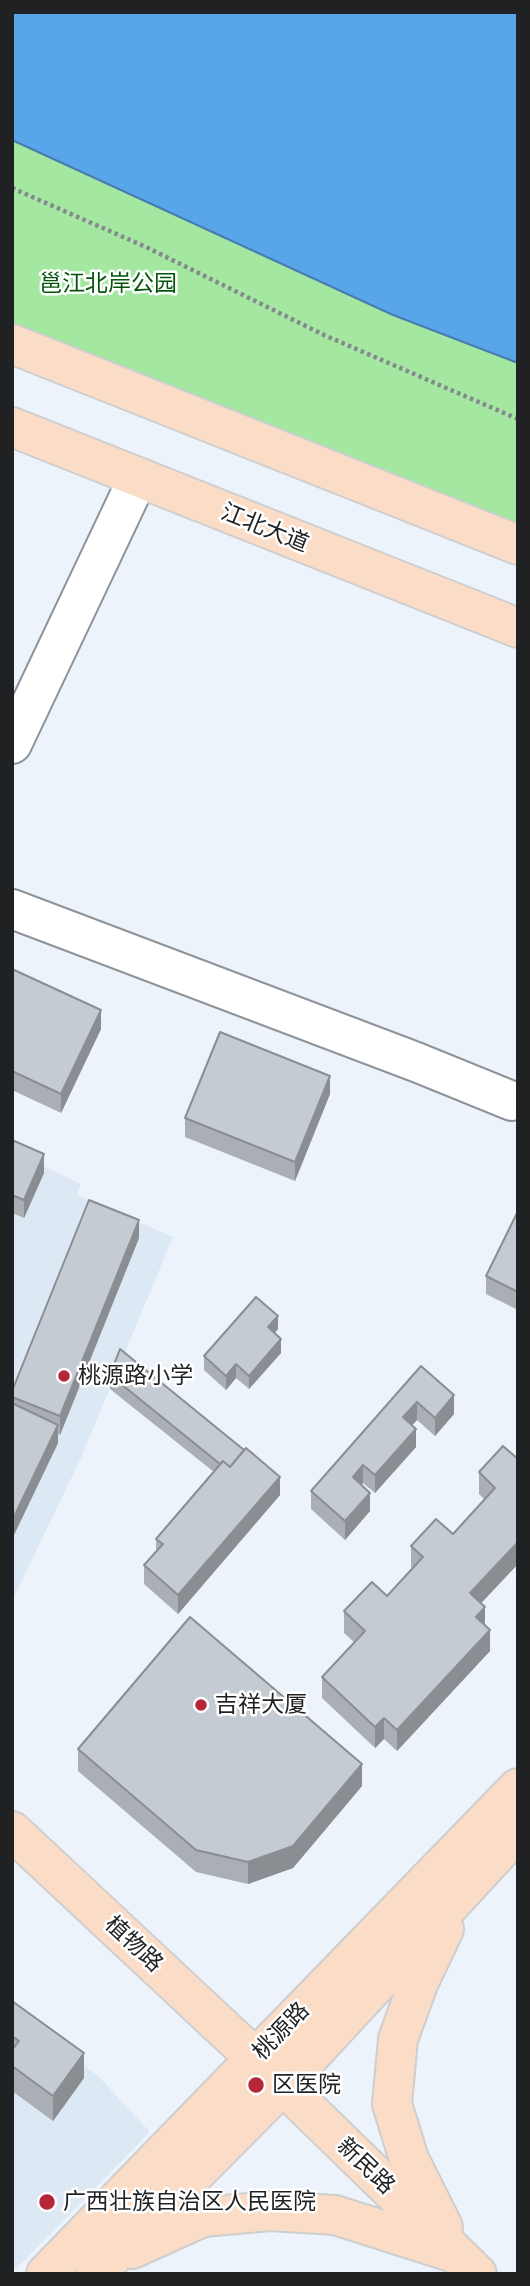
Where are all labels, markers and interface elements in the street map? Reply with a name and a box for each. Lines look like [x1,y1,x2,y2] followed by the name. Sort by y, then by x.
[39,270,177,298] park label: 邕江北岸公园
[217,498,313,558] street label: 江北大道
[78,1362,193,1390] place label: 桃源路小学
[56,1368,72,1384] marker: 桃源路小学
[215,1691,307,1719] place label: 吉祥大厦
[193,1697,209,1713] marker: 吉祥大厦
[99,1910,169,1978] street label: 植物路
[247,1997,315,2065] street label: 桃源路
[272,2071,341,2099] place label: 区医院
[246,2075,266,2095] marker: 区医院
[332,2132,400,2200] street label: 新民路
[63,2188,316,2216] place label: 广西壮族自治区人民医院
[37,2192,57,2212] marker: 广西壮族自治区人民医院

